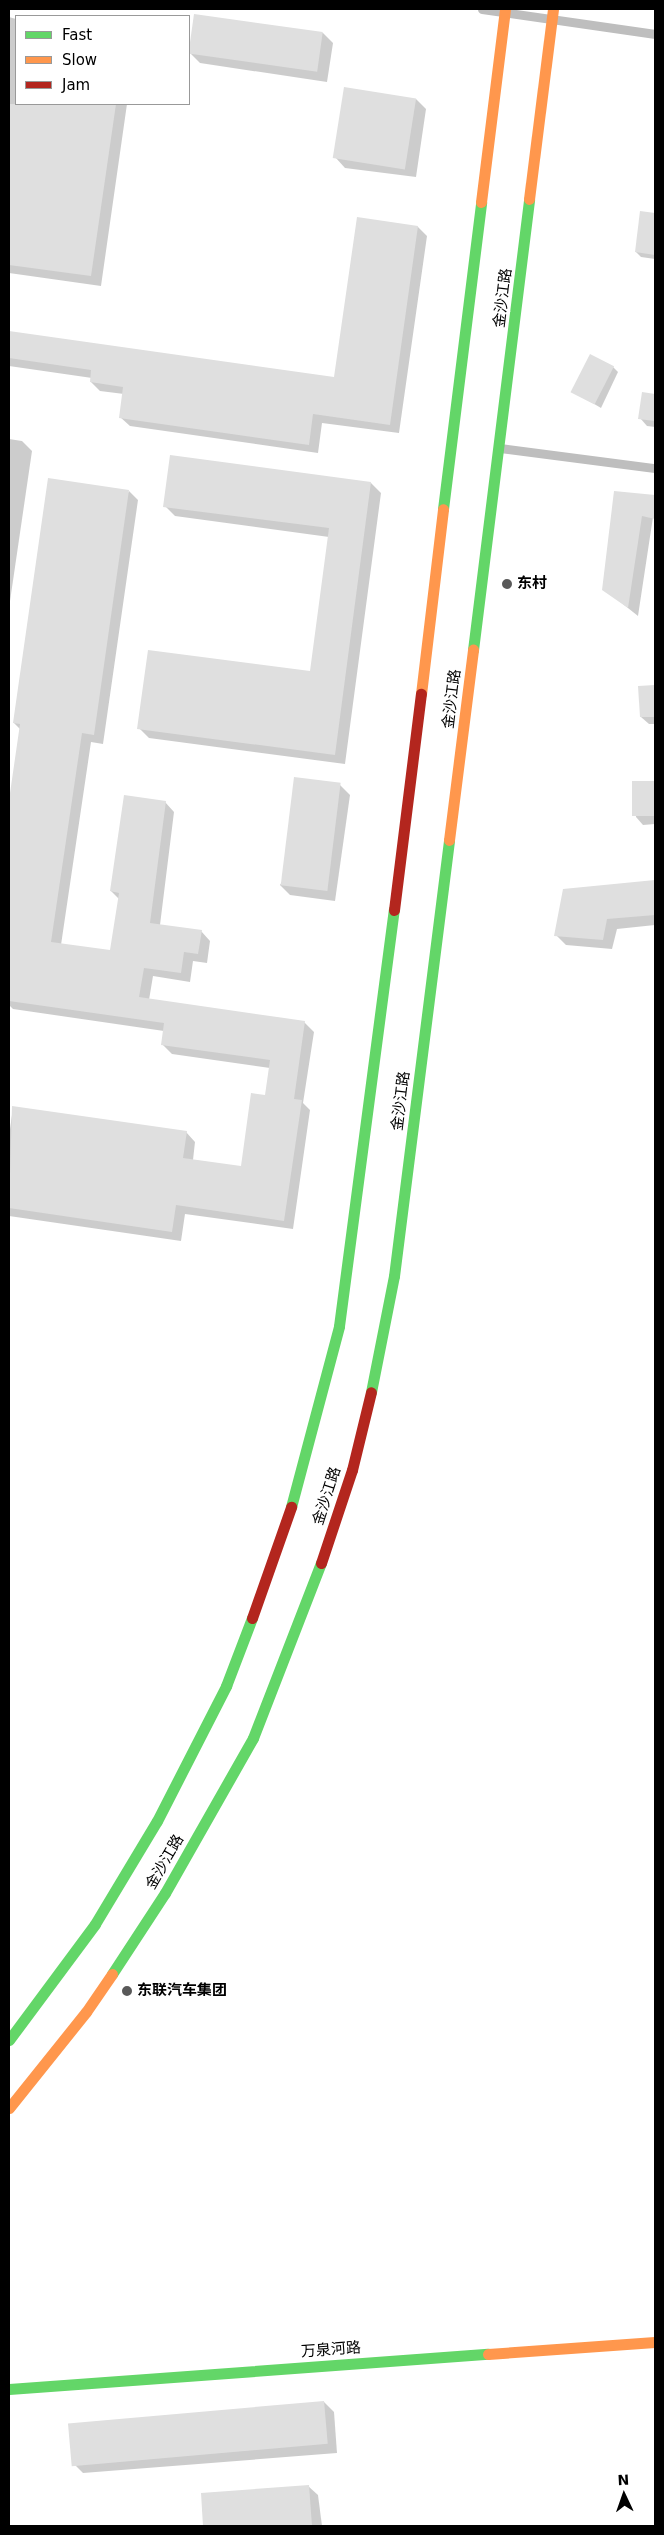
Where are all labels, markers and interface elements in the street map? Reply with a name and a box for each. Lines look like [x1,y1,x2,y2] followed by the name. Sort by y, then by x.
[15,15,190,105] legend
[62,26,92,44] text: Fast
[62,51,97,69] text: Slow
[62,76,90,94] text: Jam
[490,267,516,329] street label: 金沙江路
[517,575,547,593] place label: 东村
[501,578,513,590] marker: 东村
[439,668,465,730] street label: 金沙江路
[388,1070,414,1132] street label: 金沙江路
[309,1465,345,1527] street label: 金沙江路
[142,1832,188,1892] street label: 金沙江路
[137,1982,227,2000] place label: 东联汽车集团
[121,1985,133,1997] marker: 东联汽车集团
[300,2339,362,2361] street label: 万泉河路
[599,2470,649,2520] north arrow
[617,2472,629,2488] text: N

